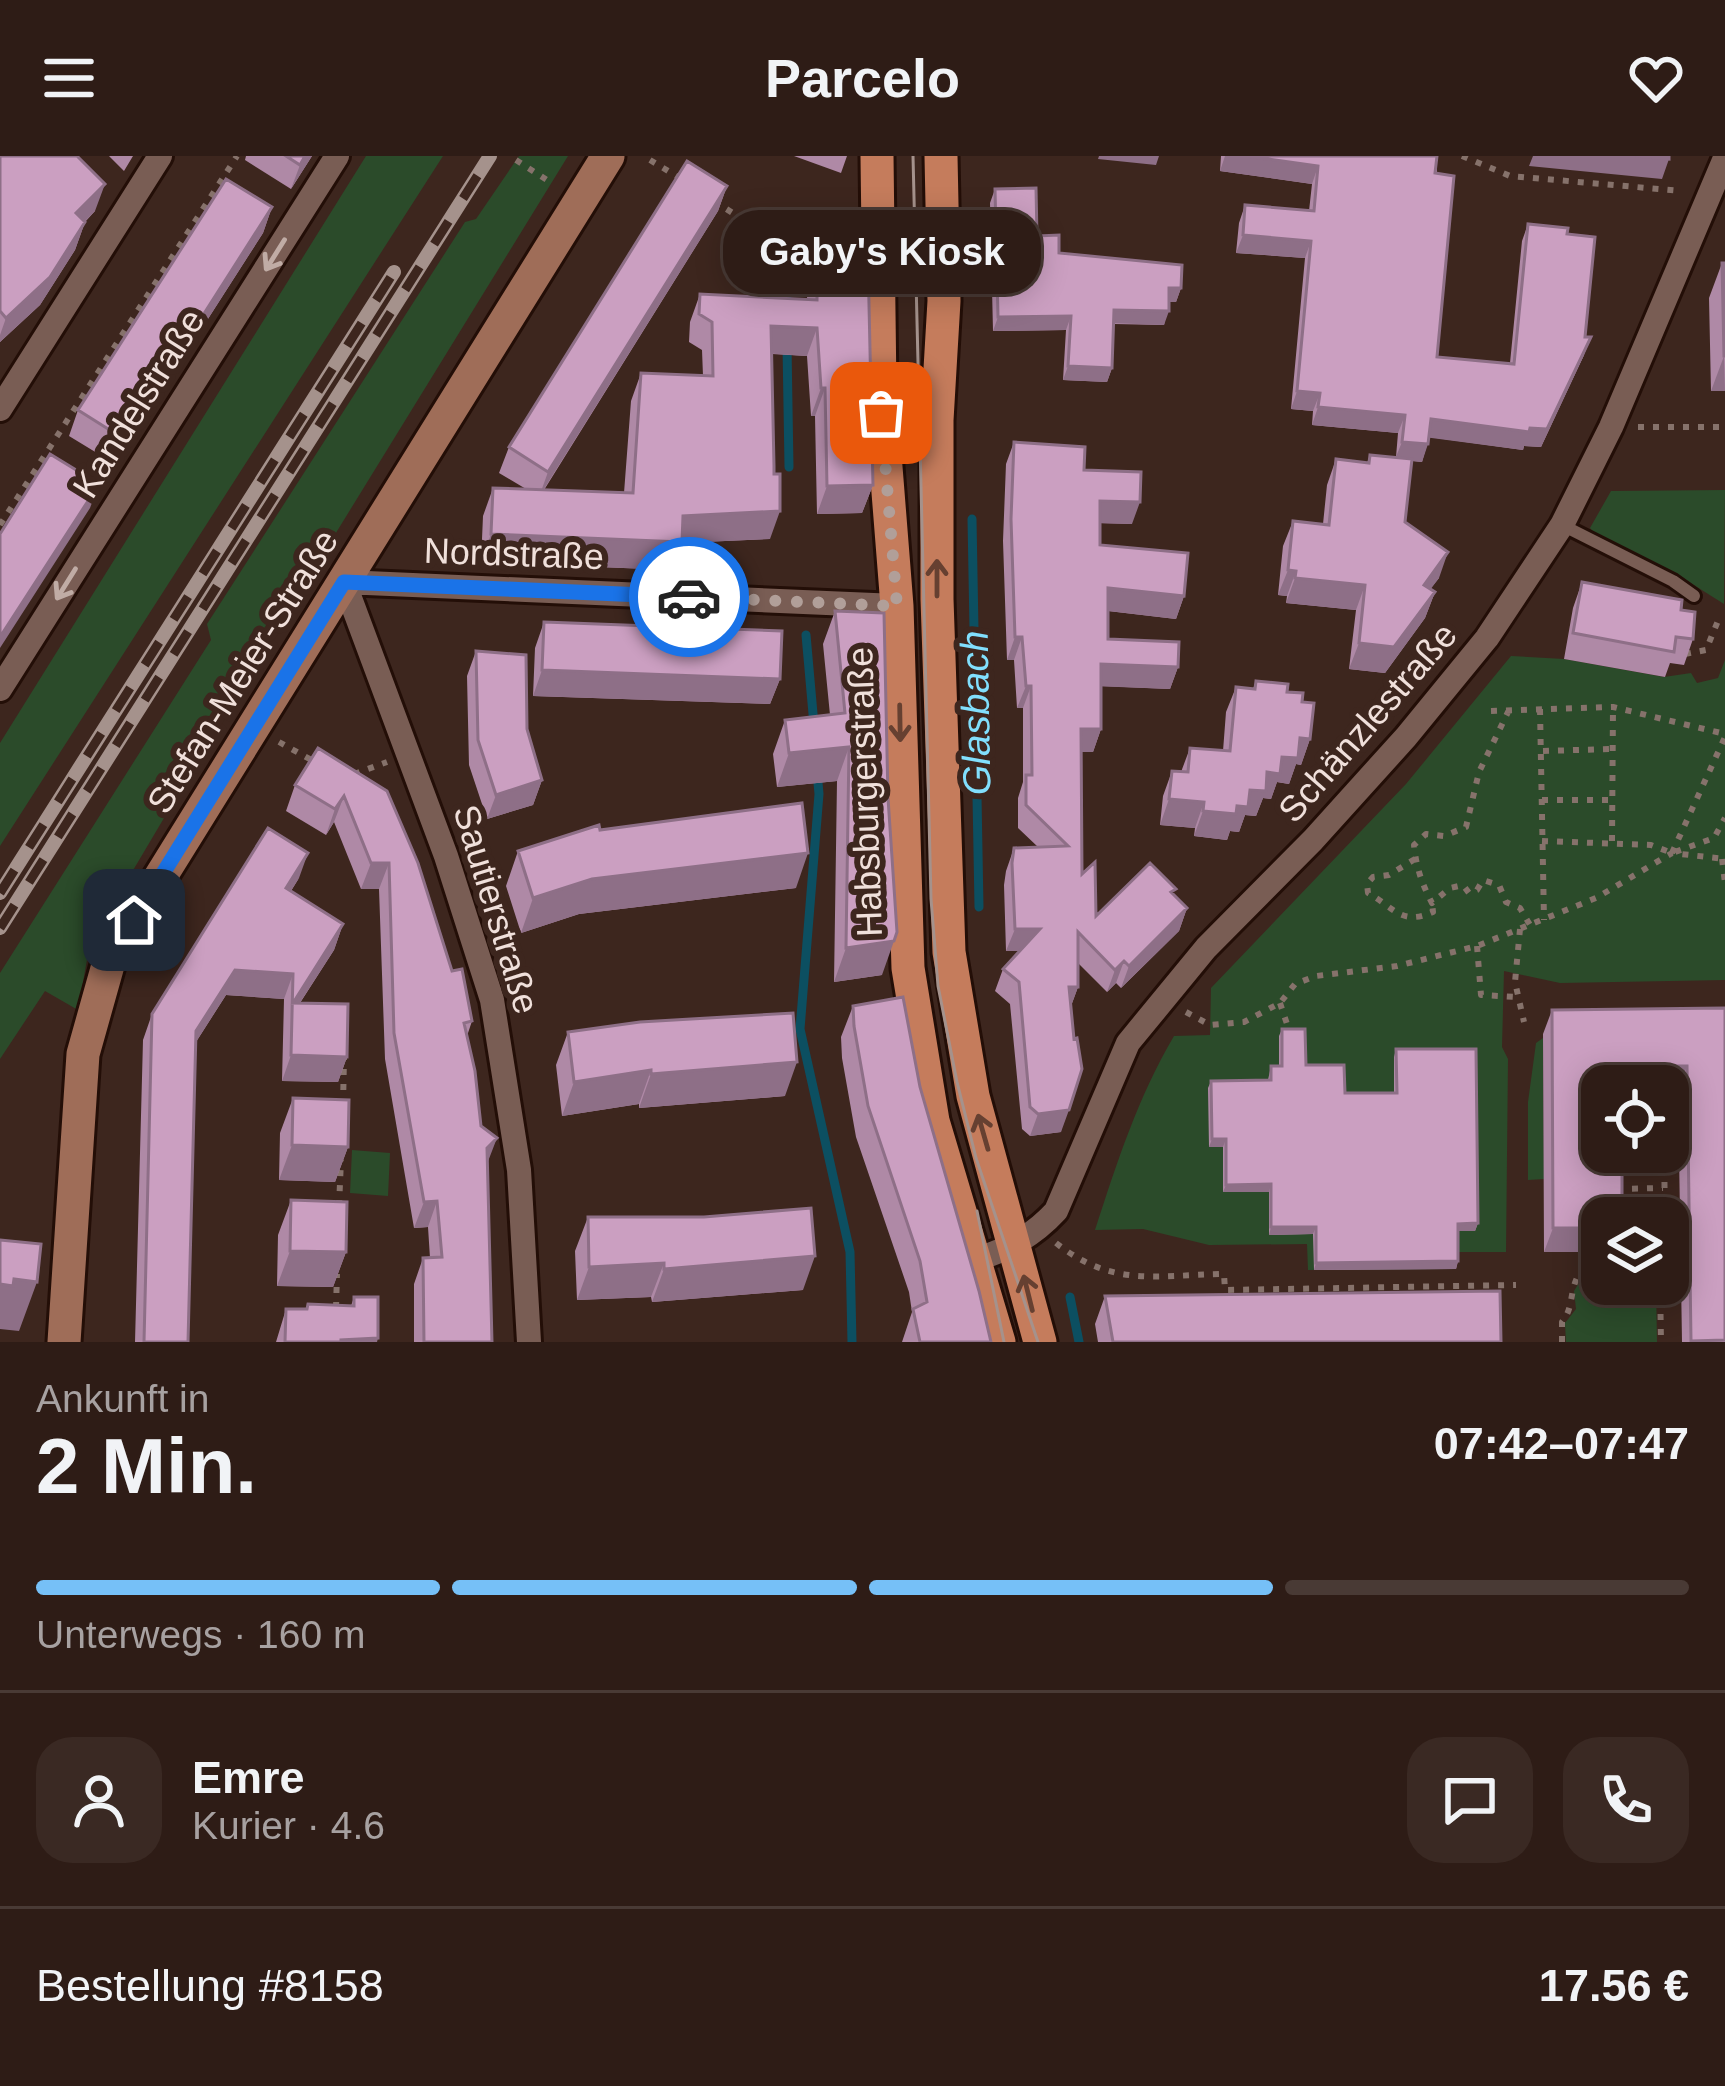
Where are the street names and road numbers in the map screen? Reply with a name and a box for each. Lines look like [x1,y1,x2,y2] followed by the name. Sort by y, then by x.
[64,302,213,505] street label: Kandelstraße
[139,522,346,820] street label: Stefan-Meier-Straße
[423,530,605,577] street label: Nordstraße
[1270,614,1465,830] street label: Schänzlestraße
[839,646,890,938] street label: Habsburgerstraße
[445,800,548,1018] street label: Sautierstraße

